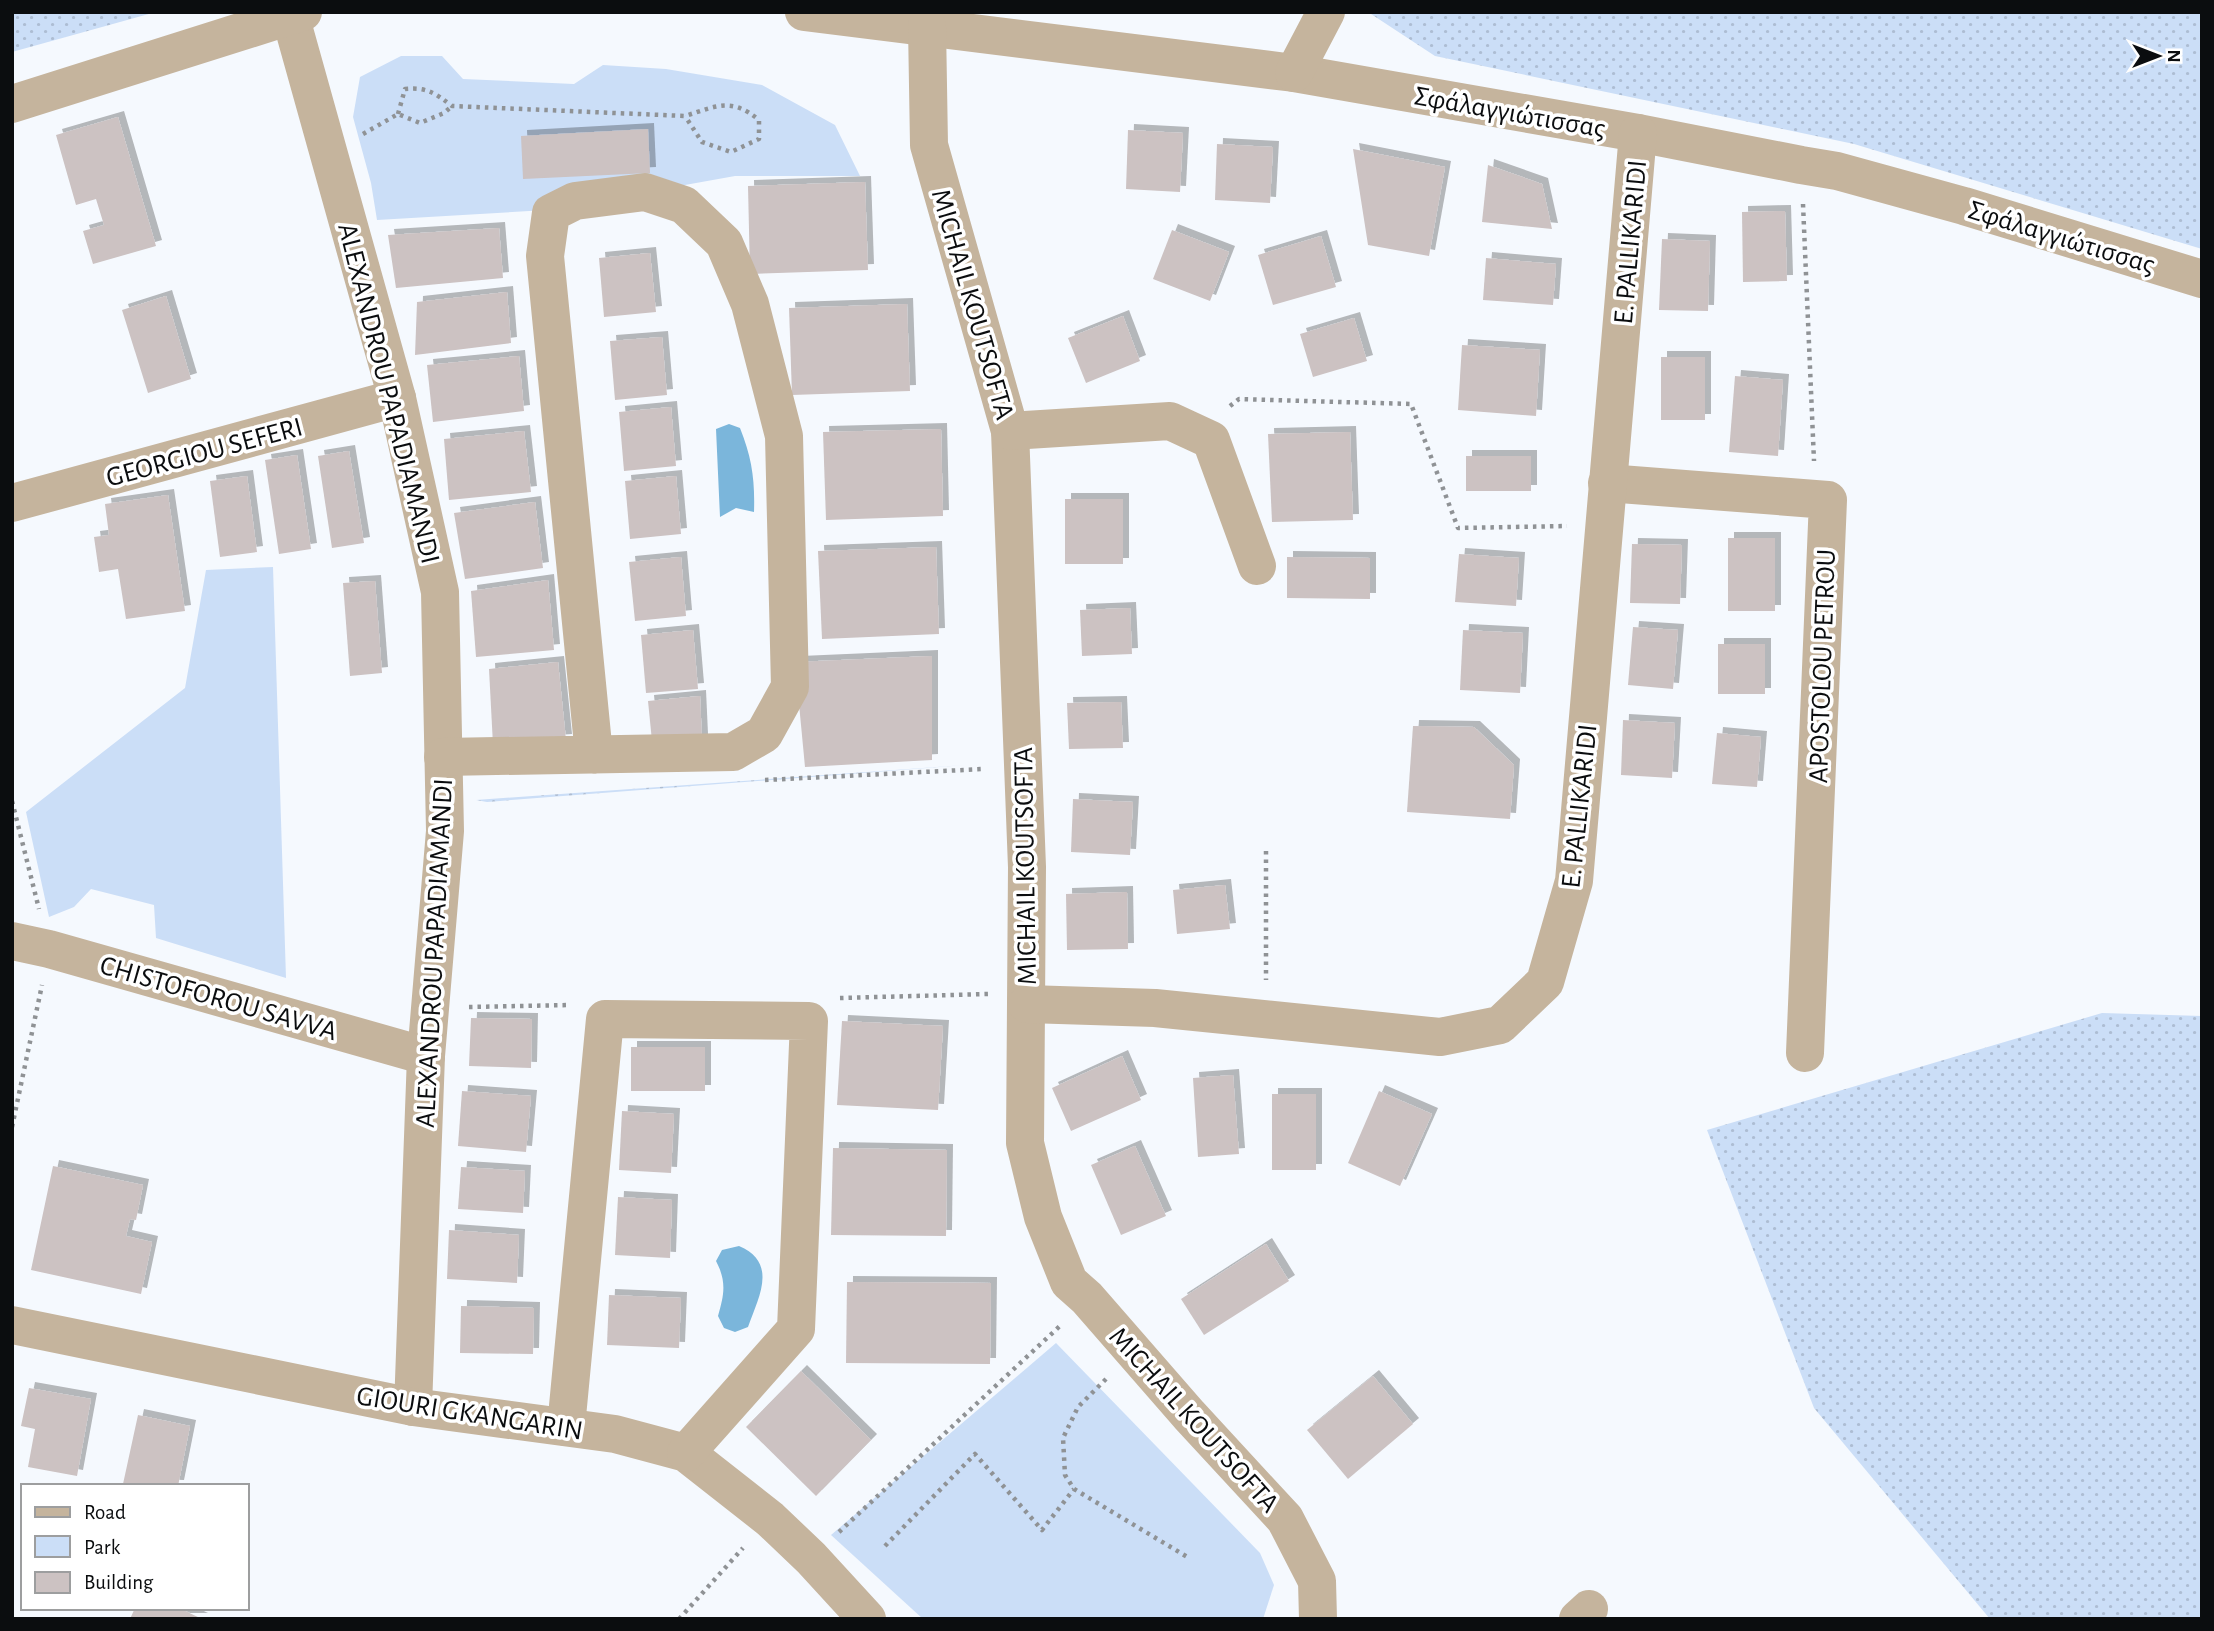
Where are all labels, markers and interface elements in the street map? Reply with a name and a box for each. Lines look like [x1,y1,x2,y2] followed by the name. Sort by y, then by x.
[2123,21,2193,91] north arrow
[2164,49,2183,63] text: N
[1412,82,1608,144] street label: Σφάλαγγιώτισσας
[1610,159,1652,325] street label: E. PALLIKARIDI
[926,186,1018,423] street label: MICHAIL KOUTSOFTA
[1965,196,2158,280] street label: Σφάλαγγιώτισσας
[332,220,444,567] street label: ALEXANDROU PAPADIAMANDI
[103,413,306,493] street label: GEORGIOU SEFERI
[1805,548,1841,784] street label: APOSTOLOU PETROU
[1557,723,1603,890] street label: E. PALLIKARIDI
[1010,747,1042,985] street label: MICHAIL KOUTSOFTA
[412,778,458,1129] street label: ALEXANDROU PAPADIAMANDI
[97,952,340,1046] street label: CHISTOFOROU SAVVA
[1103,1322,1284,1518] street label: MICHAIL KOUTSOFTA
[354,1382,585,1446] street label: GIOURI GKANGARIN
[21,1484,248,1610] legend
[84,1502,126,1523] text: Road
[84,1537,121,1558] text: Park
[84,1572,154,1593] text: Building

